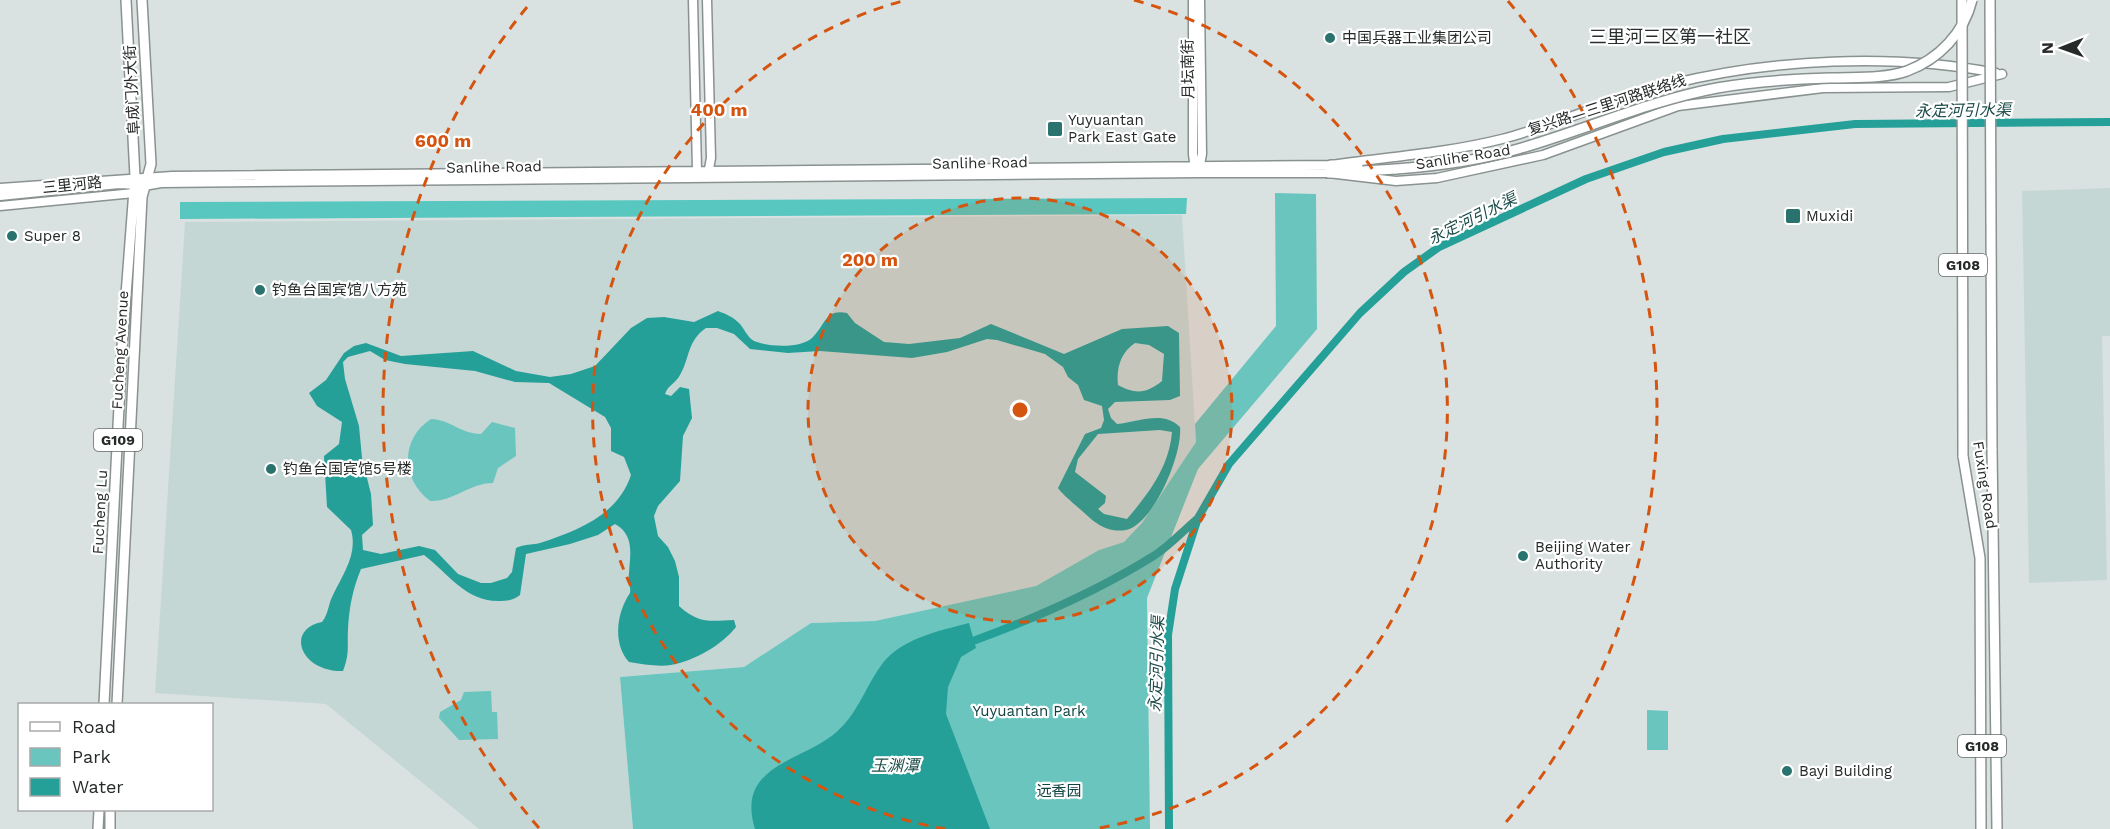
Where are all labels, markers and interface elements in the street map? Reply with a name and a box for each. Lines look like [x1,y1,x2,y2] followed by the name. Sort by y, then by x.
[2032,18,2092,78] north arrow
[1589,26,1751,47] district label: 三里河三区第一社区
[1342,29,1492,47] place label: 中国兵器工业集团公司
[1323,31,1337,45] marker: 中国兵器工业集团公司
[1178,39,1198,99] street label: 月坛南街
[2038,42,2057,54] text: N
[121,45,143,135] street label: 阜成门外大街
[1526,71,1688,139] street label: 复兴路—三里河路联络线
[691,99,747,120] text: 400 m
[1915,100,2013,121] water label: 永定河引水渠
[1068,111,1176,146] place label: Yuyuantan Park East Gate
[1046,120,1064,138] marker: Yuyuantan Park East Gate
[415,130,471,151] text: 600 m
[1414,141,1512,173] street label: Sanlihe Road
[932,153,1028,173] street label: Sanlihe Road
[446,157,542,177] street label: Sanlihe Road
[41,173,103,197] street label: 三里河路
[1425,188,1521,248] water label: 永定河引水渠
[1784,207,1802,225] marker: Muxidi
[1806,207,1853,225] place label: Muxidi
[24,227,81,245] place label: Super 8
[5,229,19,243] marker: Super 8
[842,249,898,270] text: 200 m
[1939,254,1987,276] road number: G108
[272,281,407,299] place label: 钓鱼台国宾馆八方苑
[253,283,267,297] marker: 钓鱼台国宾馆八方苑
[108,290,132,410] street label: Fucheng Avenue
[1010,400,1030,420] centre of rings
[94,429,142,451] road number: G109
[1969,440,2001,530] street label: Fuxing Road
[283,460,412,478] place label: 钓鱼台国宾馆5号楼
[264,462,278,476] marker: 钓鱼台国宾馆5号楼
[89,469,111,555] street label: Fucheng Lu
[1535,538,1631,573] place label: Beijing Water Authority
[1516,549,1530,563] marker: Beijing Water Authority
[1145,614,1168,712] water label: 永定河引水渠
[972,702,1086,720] park label: Yuyuantan Park
[18,703,213,811] legend
[72,716,116,737] text: Road
[1958,735,2006,757] road number: G108
[72,746,111,767] text: Park
[871,756,922,775] water label: 玉渊潭
[1799,762,1892,780] place label: Bayi Building
[1780,764,1794,778] marker: Bayi Building
[72,776,124,797] text: Water
[1036,782,1082,800] park label: 远香园

